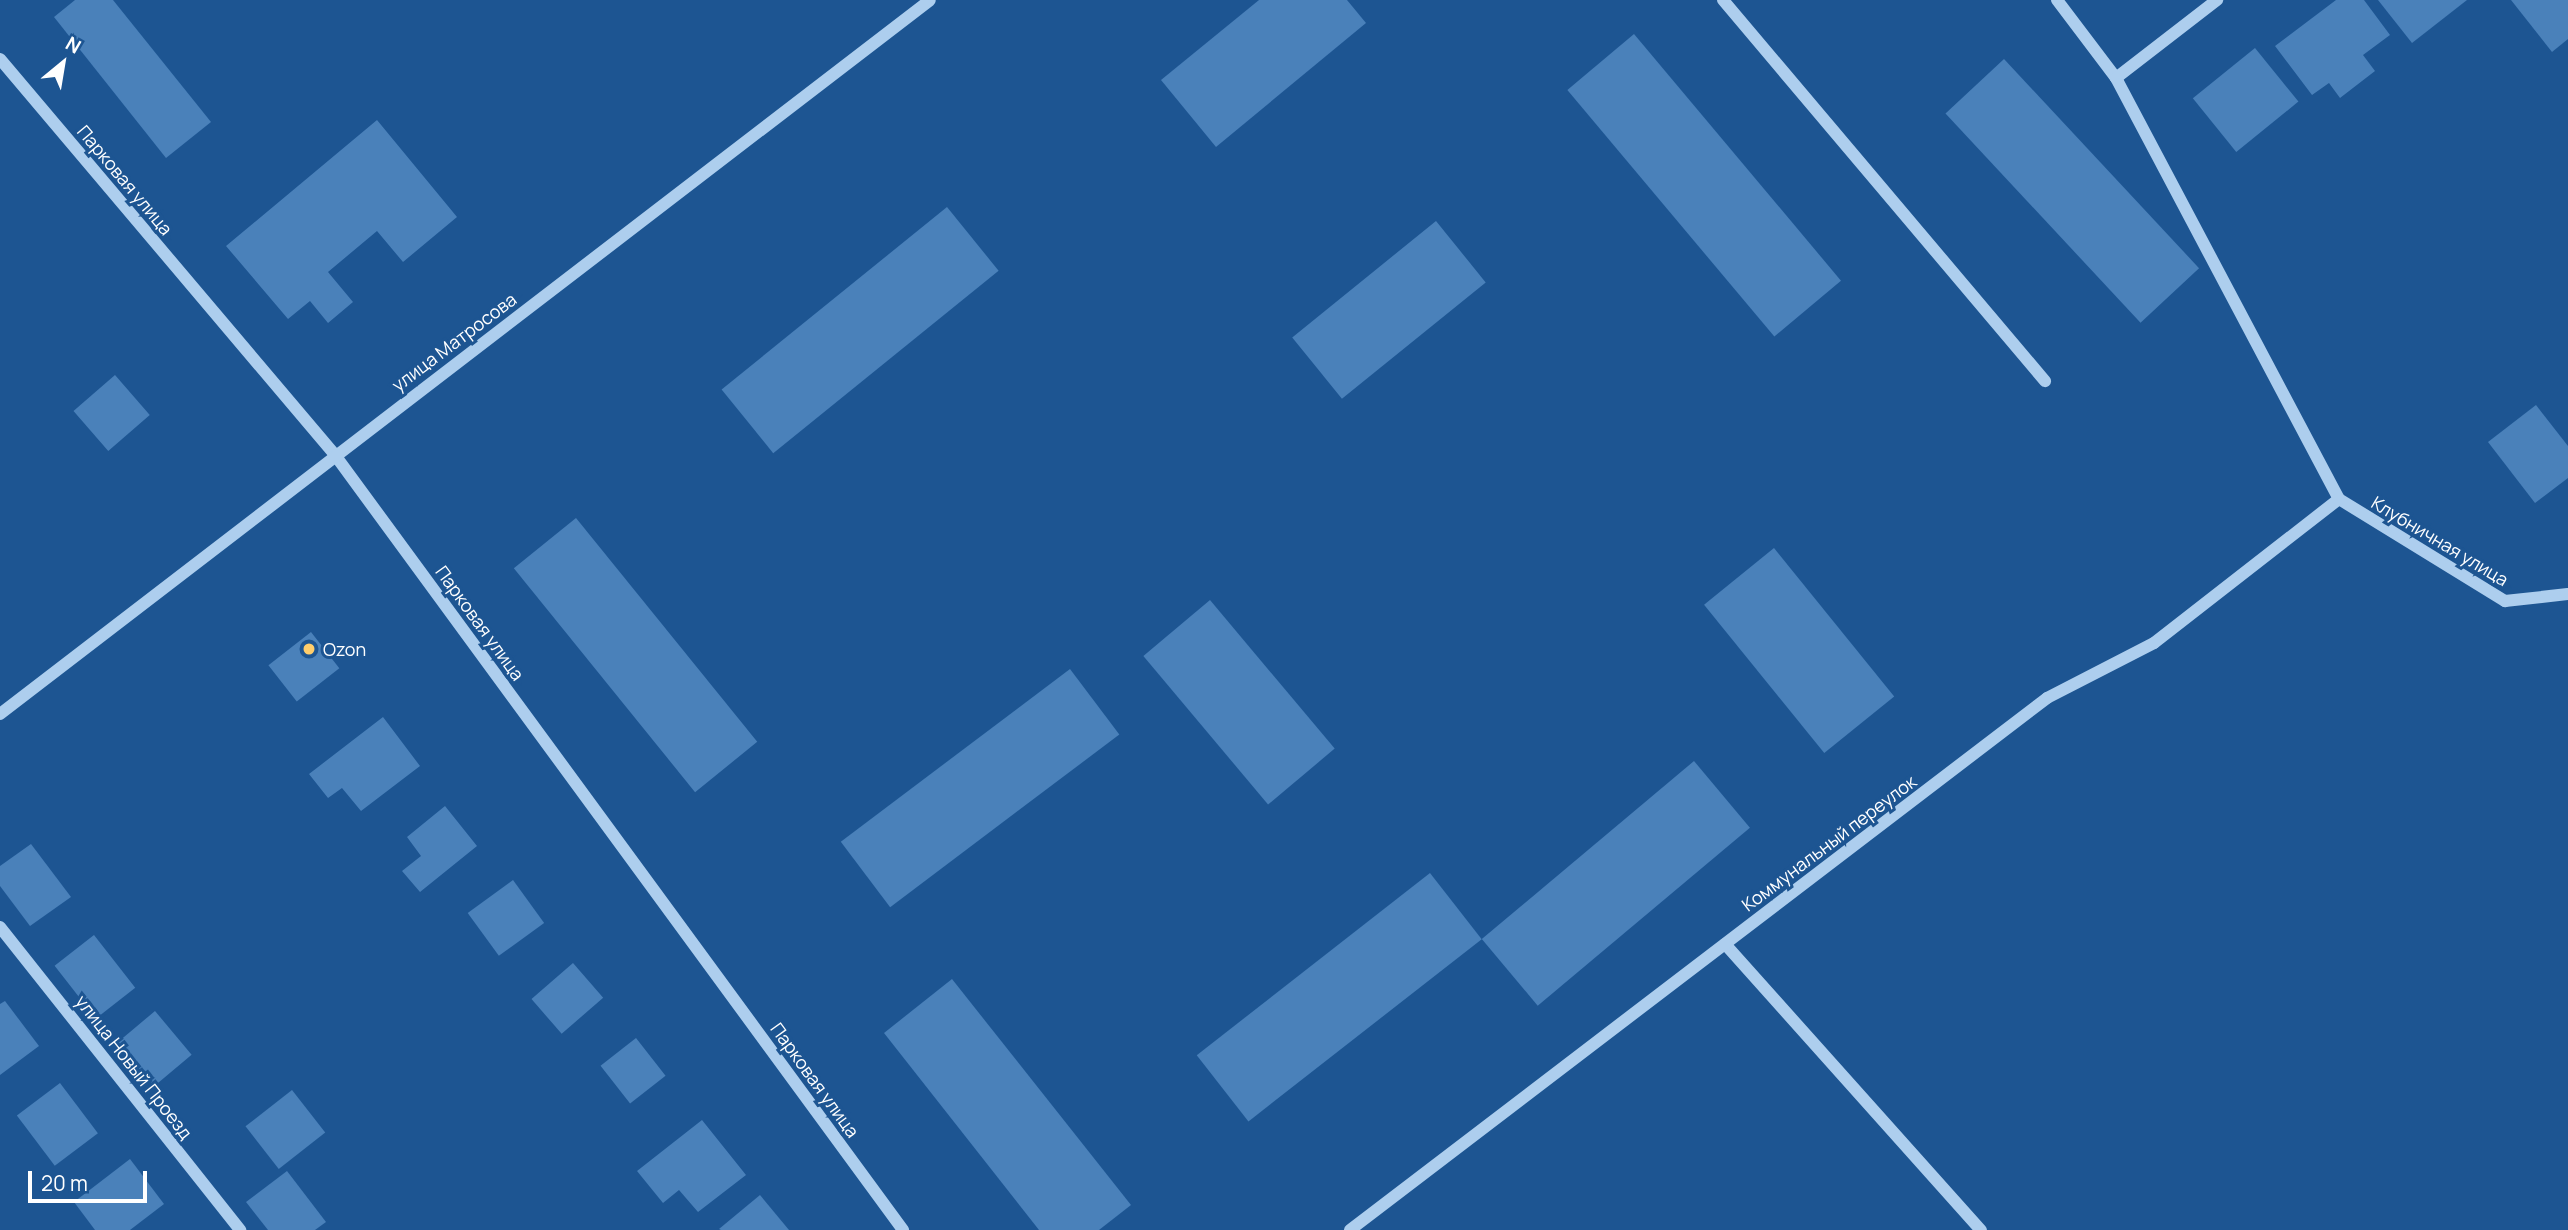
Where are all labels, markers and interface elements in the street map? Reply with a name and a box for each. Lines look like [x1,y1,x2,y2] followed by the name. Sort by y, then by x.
[28,28,98,98] north arrow
[61,30,86,59] text: N
[73,121,177,239] street label: Парковая улица
[388,288,520,396] street label: улица Матросова
[2368,492,2512,590] street label: Клубничная улица
[431,561,529,685] street label: Парковая улица
[323,638,366,660] place label: Ozon
[301,641,317,657] marker: Ozon
[1738,770,1920,916] street label: Коммунальный переулок
[71,991,197,1143] street label: улица Новый Проезд
[766,1018,864,1142] street label: Парковая улица
[32,1156,150,1200] scale bar
[41,1169,88,1197] text: 20 m

